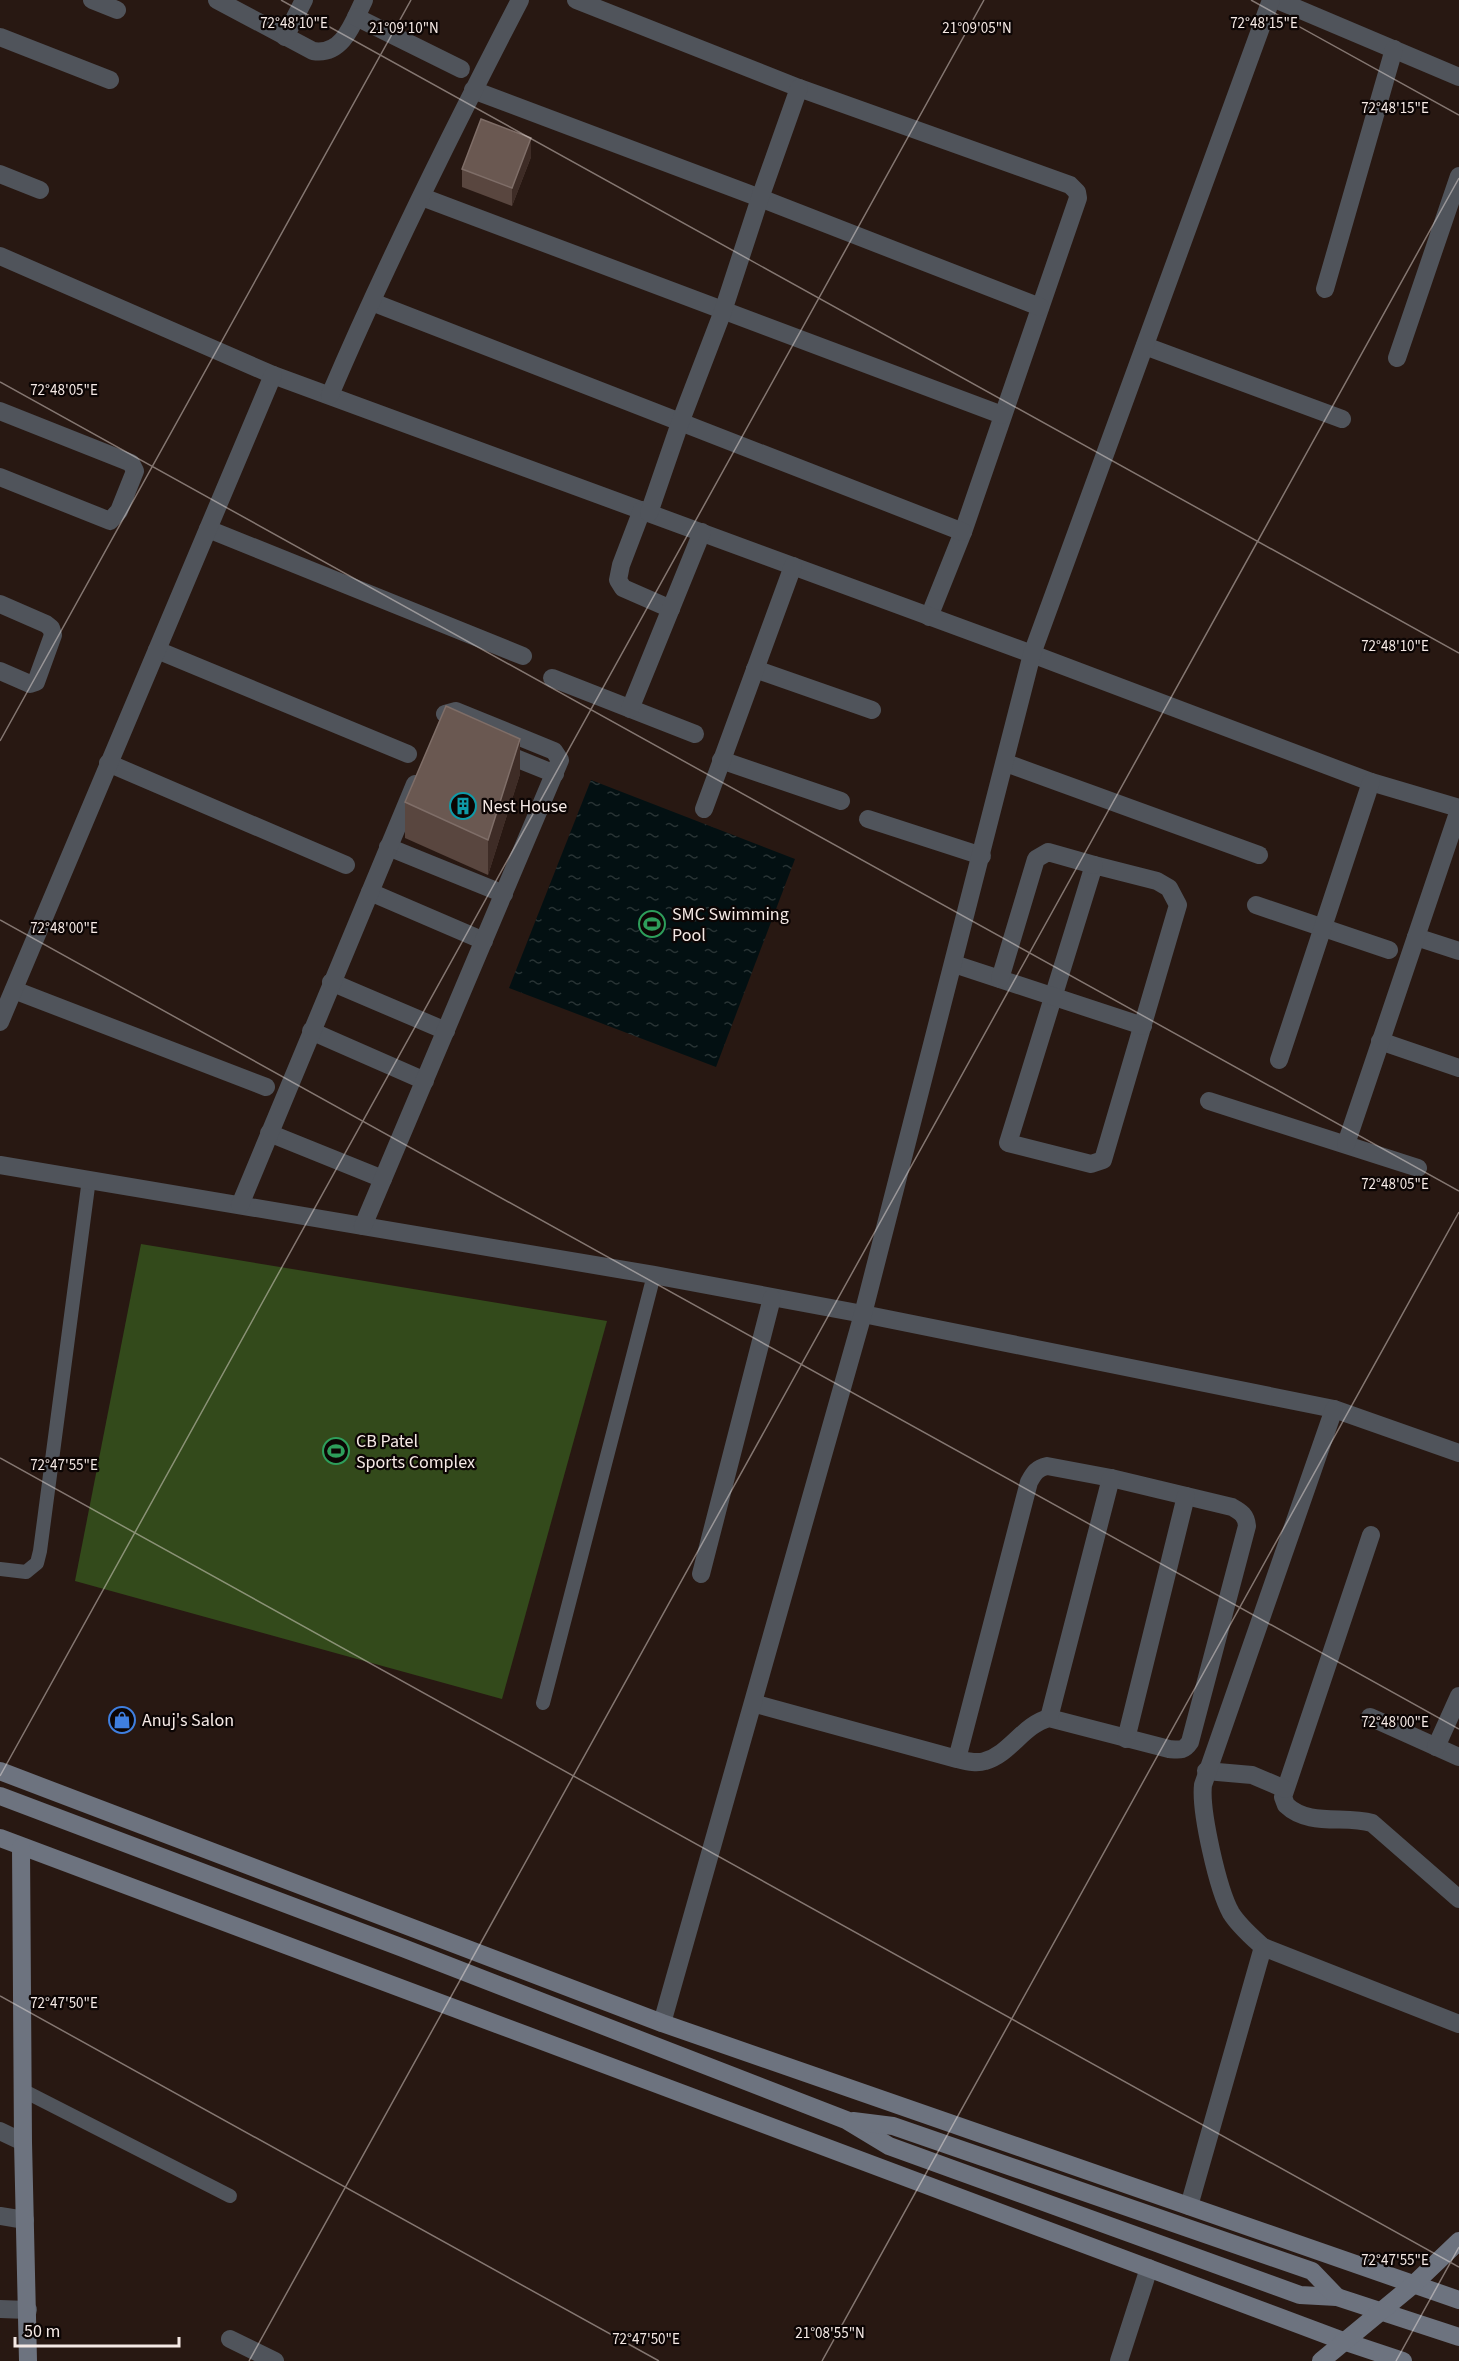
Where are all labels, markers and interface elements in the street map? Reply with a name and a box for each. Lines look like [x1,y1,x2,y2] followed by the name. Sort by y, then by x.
[260,13,328,34] text: 72°48'10"E
[1230,13,1298,34] text: 72°48'15"E
[369,18,439,39] text: 21°09'10"N
[942,18,1012,39] text: 21°09'05"N
[1361,98,1429,119] text: 72°48'15"E
[30,380,98,401] text: 72°48'05"E
[1361,636,1429,657] text: 72°48'10"E
[448,791,478,821] building icon: Nest House
[482,794,567,819] place label: Nest House
[672,902,789,948] place label: SMC Swimming Pool
[637,909,667,939] sports icon: SMC Swimming Pool
[30,918,98,939] text: 72°48'00"E
[1361,1174,1429,1195] text: 72°48'05"E
[356,1429,475,1475] place label: CB Patel Sports Complex
[321,1436,351,1466] sports icon: CB Patel Sports Complex
[30,1455,98,1476] text: 72°47'55"E
[107,1705,137,1735] shop icon: Anuj's Salon
[142,1708,234,1733] place label: Anuj's Salon
[1361,1712,1429,1733] text: 72°48'00"E
[30,1993,98,2014] text: 72°47'50"E
[1361,2250,1429,2271] text: 72°47'55"E
[15,2310,178,2348] scale bar
[24,2319,60,2344] text: 50 m
[795,2323,865,2344] text: 21°08'55"N
[612,2329,680,2350] text: 72°47'50"E

